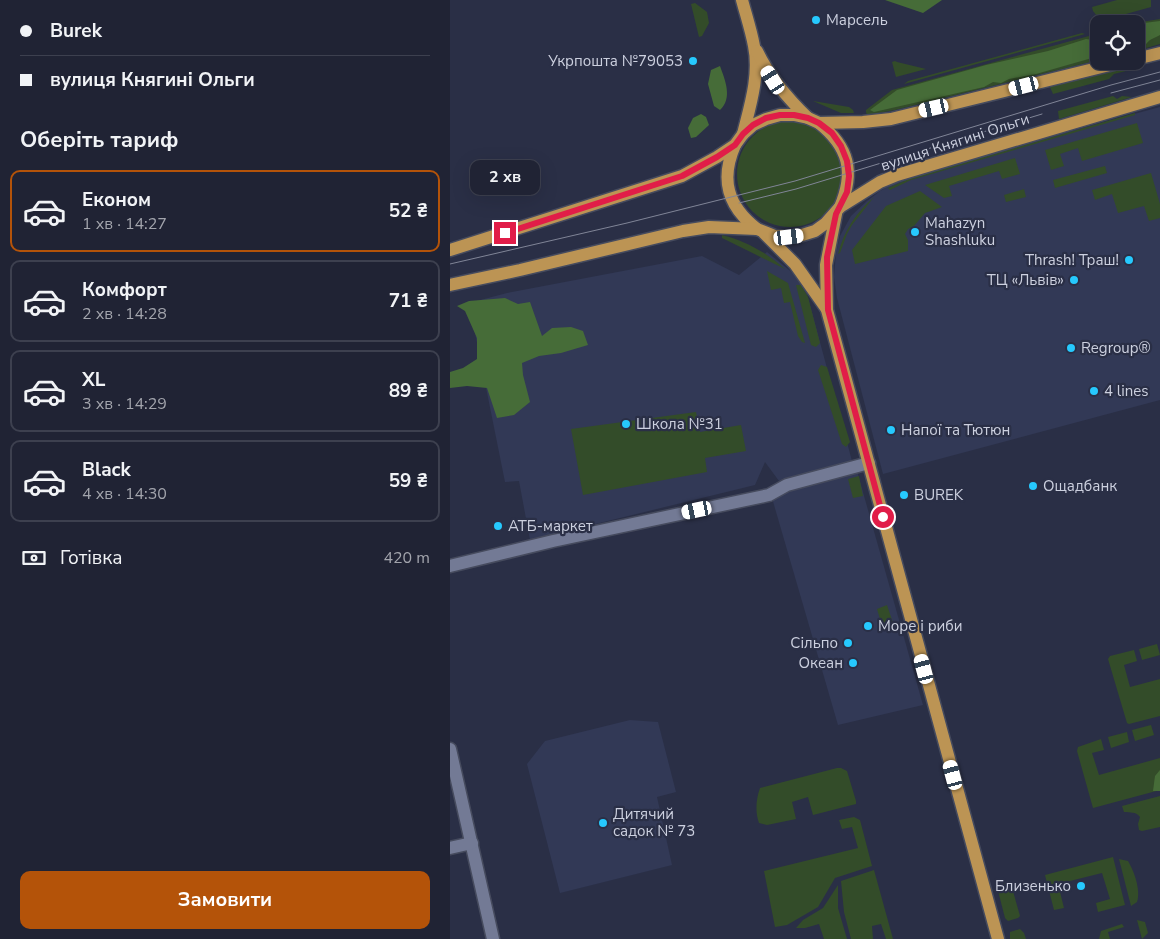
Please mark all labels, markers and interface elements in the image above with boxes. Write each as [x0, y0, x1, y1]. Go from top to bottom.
place label: Марсель [826, 10, 888, 30]
marker: Марсель [810, 14, 822, 26]
map controls [1090, 15, 1145, 70]
button: locate [1090, 15, 1145, 70]
text: Burek [50, 18, 102, 44]
place label: Укрпошта №79053 [547, 51, 683, 71]
marker: Укрпошта №79053 [687, 55, 699, 67]
car [758, 63, 787, 97]
text: вулиця Княгині Ольги [50, 67, 255, 93]
car [1007, 75, 1040, 97]
car [917, 97, 950, 119]
street label: вулиця Княгині Ольги [878, 108, 1032, 176]
text: Оберіть тариф [20, 125, 178, 155]
callout: 2 хв [470, 160, 540, 196]
text: 2 хв [489, 166, 521, 188]
text: Економ [82, 187, 151, 213]
icon: car [22, 189, 67, 234]
text: 52 ₴ [389, 198, 428, 224]
text: 1 хв · 14:27 [82, 213, 167, 235]
place label: Mahazyn Shashluku [925, 213, 995, 250]
route end [494, 222, 516, 244]
marker: Mahazyn Shashluku [909, 226, 921, 238]
car [773, 228, 804, 246]
place label: Thrash! Траш! [1025, 250, 1119, 270]
marker: Thrash! Траш! [1123, 254, 1135, 266]
place label: ТЦ «Львів» [987, 270, 1064, 290]
marker: ТЦ «Львів» [1068, 274, 1080, 286]
text: Комфорт [82, 277, 167, 303]
icon: car [22, 279, 67, 324]
text: 71 ₴ [389, 288, 428, 314]
text: 2 хв · 14:28 [82, 303, 167, 325]
place label: Regroup® [1081, 338, 1151, 358]
marker: Regroup® [1065, 342, 1077, 354]
text: XL [82, 367, 105, 393]
icon: car [22, 369, 67, 414]
text: 89 ₴ [389, 378, 428, 404]
place label: 4 lines [1104, 381, 1149, 401]
marker: 4 lines [1088, 385, 1100, 397]
text: 3 хв · 14:29 [82, 393, 167, 415]
place label: Школа №31 [636, 414, 723, 434]
marker: Школа №31 [620, 418, 632, 430]
place label: Напої та Тютюн [901, 420, 1010, 440]
marker: Напої та Тютюн [885, 424, 897, 436]
text: Black [82, 457, 131, 483]
icon: car [22, 459, 67, 504]
text: 59 ₴ [389, 468, 428, 494]
place label: Ощадбанк [1043, 476, 1117, 496]
marker: Ощадбанк [1027, 480, 1039, 492]
text: 4 хв · 14:30 [82, 483, 167, 505]
place label: BUREK [914, 485, 964, 505]
marker: BUREK [898, 489, 910, 501]
car [680, 500, 713, 520]
route start [872, 506, 894, 528]
place label: АТБ-маркет [508, 516, 593, 536]
marker: АТБ-маркет [492, 520, 504, 532]
icon: cash [20, 544, 48, 572]
text: Готівка [60, 545, 122, 571]
text: 420 m [383, 547, 430, 569]
place label: Море і риби [878, 616, 963, 636]
marker: Море і риби [862, 620, 874, 632]
place label: Сільпо [790, 633, 838, 653]
marker: Сільпо [842, 637, 854, 649]
place label: Океан [799, 653, 843, 673]
car [912, 653, 935, 685]
marker: Океан [847, 657, 859, 669]
car [941, 759, 964, 791]
place label: Дитячий садок № 73 [613, 804, 695, 841]
marker: Дитячий садок № 73 [597, 817, 609, 829]
button: Замовити [20, 871, 430, 929]
place label: Близенько [995, 876, 1071, 896]
marker: Близенько [1075, 880, 1087, 892]

